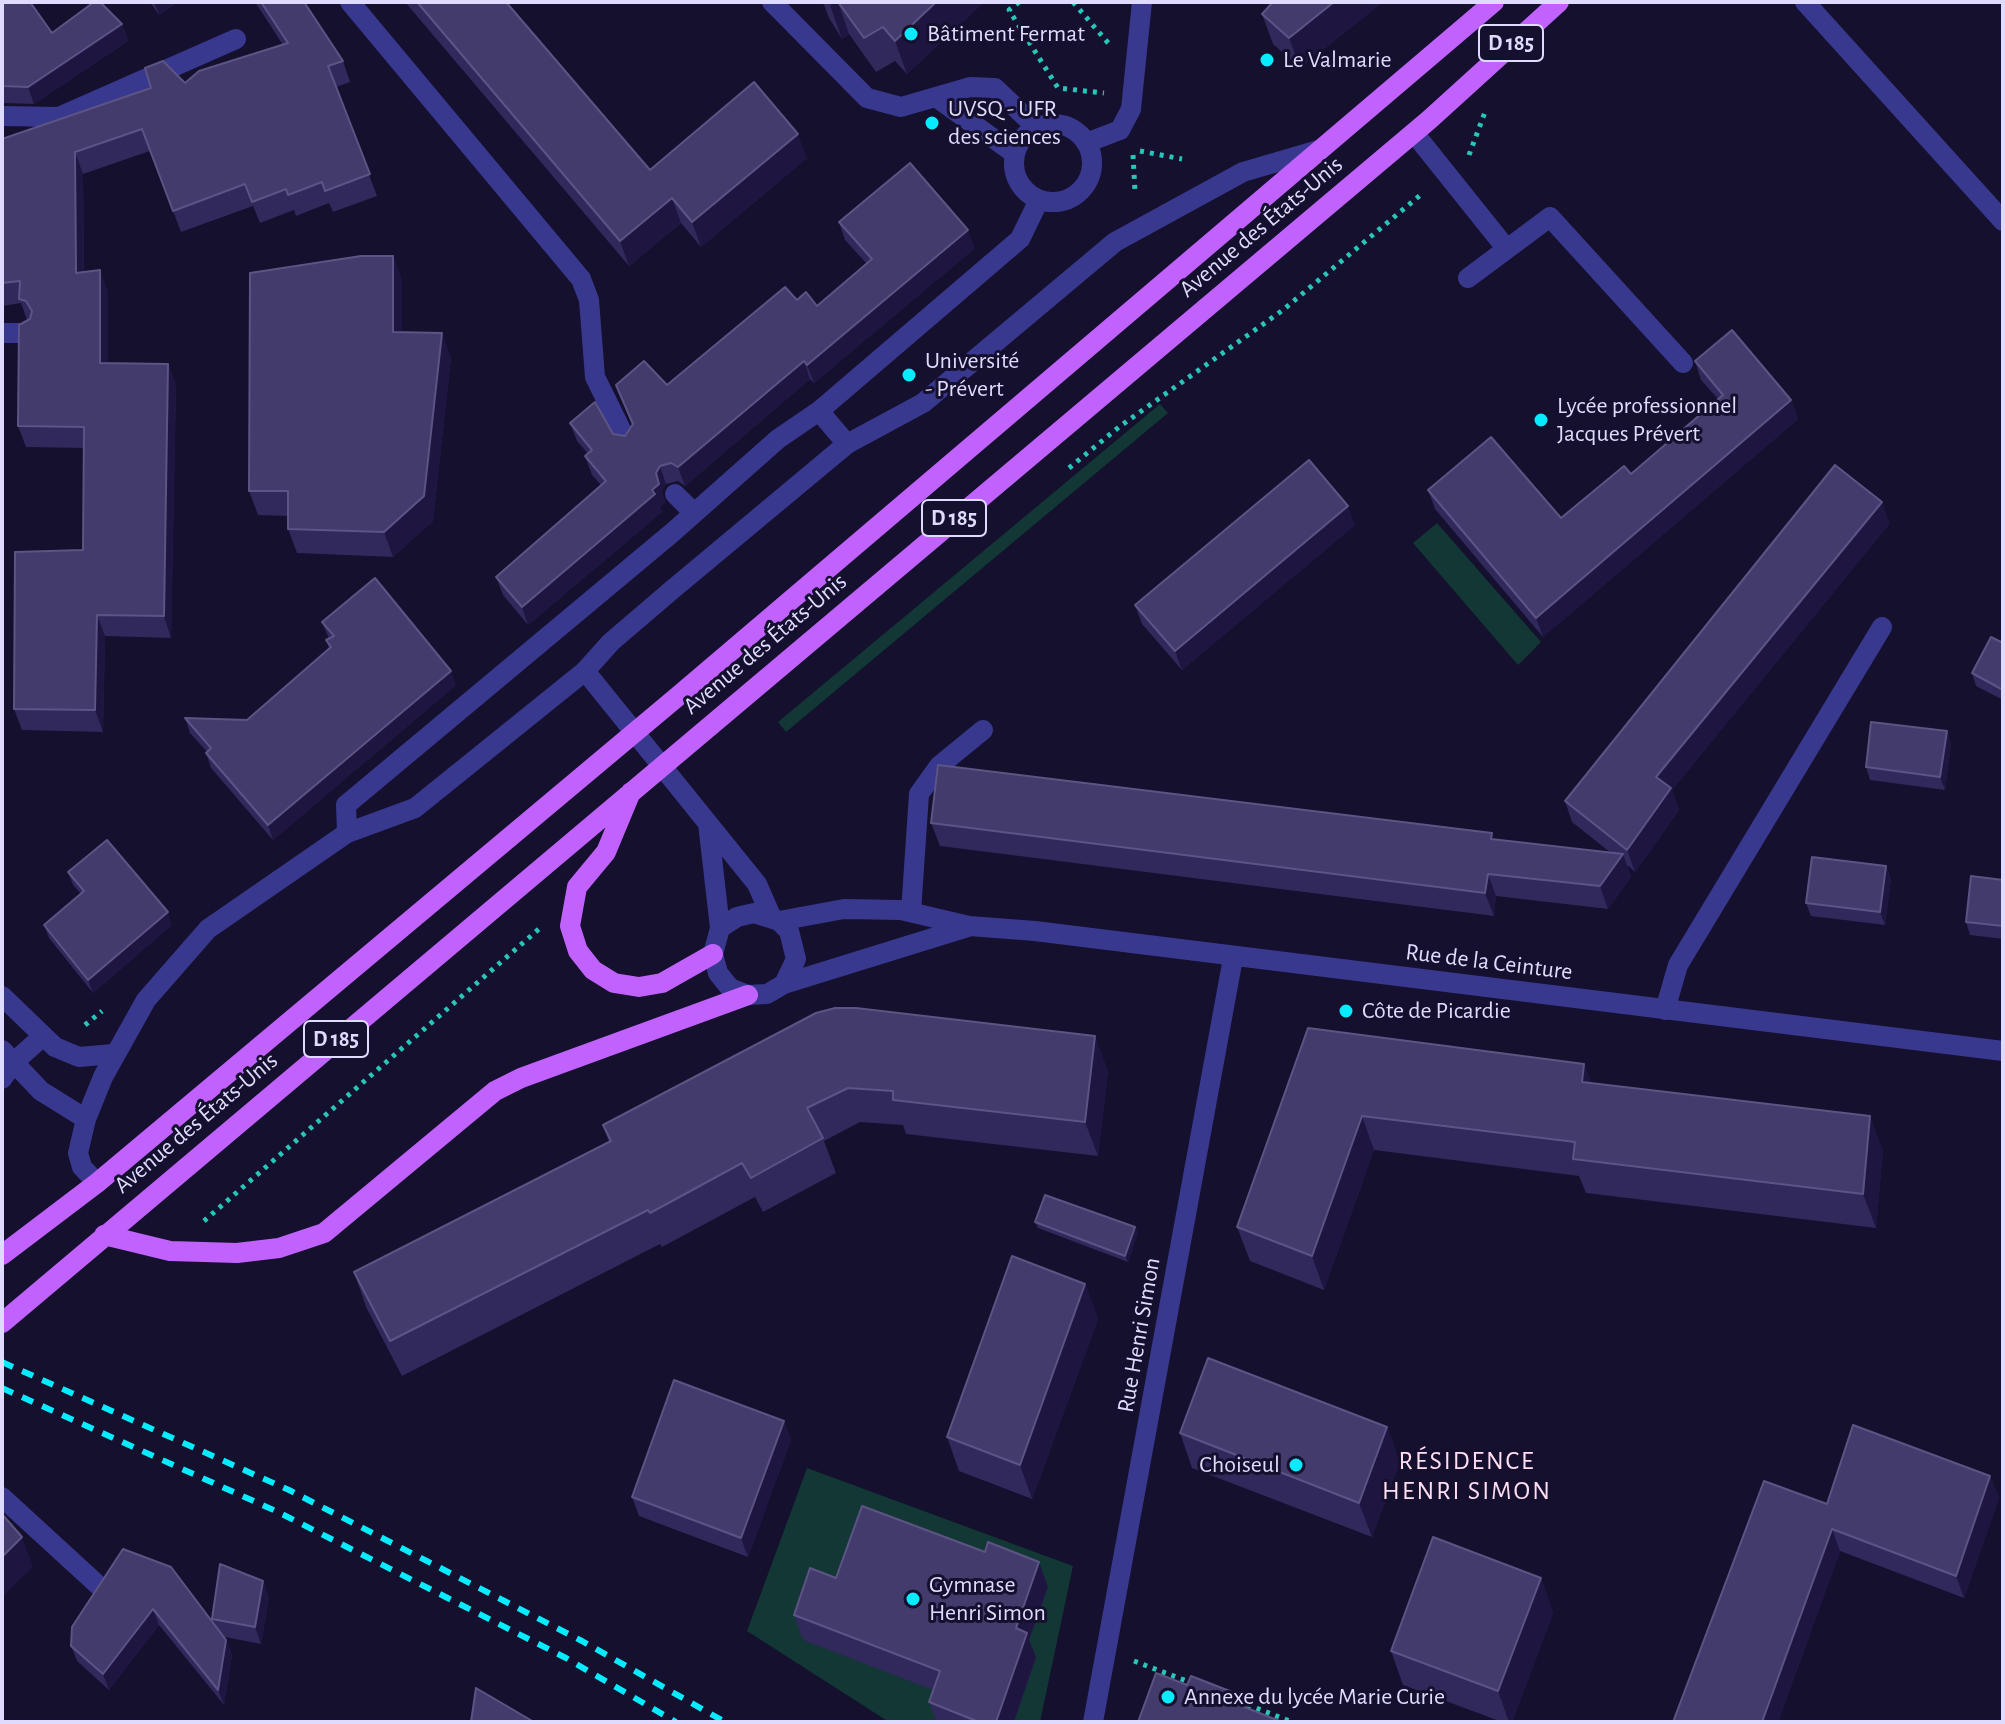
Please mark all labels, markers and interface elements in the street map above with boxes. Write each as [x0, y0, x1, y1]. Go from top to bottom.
place label: Bâtiment Fermat [927, 20, 1085, 48]
marker: Bâtiment Fermat [902, 25, 920, 43]
road number: D 185 [1479, 25, 1543, 61]
place label: Le Valmarie [1283, 46, 1392, 74]
marker: Le Valmarie [1258, 51, 1276, 69]
place label: UVSQ - UFR des sciences [948, 95, 1061, 151]
marker: UVSQ - UFR des sciences [923, 114, 941, 132]
street label: Avenue des États-Unis [1173, 150, 1349, 304]
place label: Université - Prévert [925, 347, 1019, 403]
marker: Université - Prévert [900, 366, 918, 384]
place label: Lycée professionnel Jacques Prévert [1557, 392, 1737, 448]
marker: Lycée professionnel Jacques Prévert [1532, 411, 1550, 429]
road number: D 185 [922, 500, 986, 536]
street label: Avenue des États-Unis [677, 567, 853, 721]
street label: Rue de la Ceinture [1404, 937, 1574, 987]
place label: Côte de Picardie [1362, 997, 1511, 1025]
marker: Côte de Picardie [1337, 1002, 1355, 1020]
road number: D 185 [304, 1021, 368, 1057]
street label: Avenue des États-Unis [108, 1046, 284, 1200]
street label: Rue Henri Simon [1111, 1255, 1167, 1415]
district label: RÉSIDENCE HENRI SIMON [1382, 1445, 1552, 1506]
place label: Choiseul [1199, 1451, 1280, 1479]
marker: Choiseul [1287, 1456, 1305, 1474]
place label: Gymnase Henri Simon [929, 1571, 1046, 1627]
marker: Gymnase Henri Simon [904, 1590, 922, 1608]
place label: Annexe du lycée Marie Curie [1184, 1683, 1445, 1711]
marker: Annexe du lycée Marie Curie [1159, 1688, 1177, 1706]

